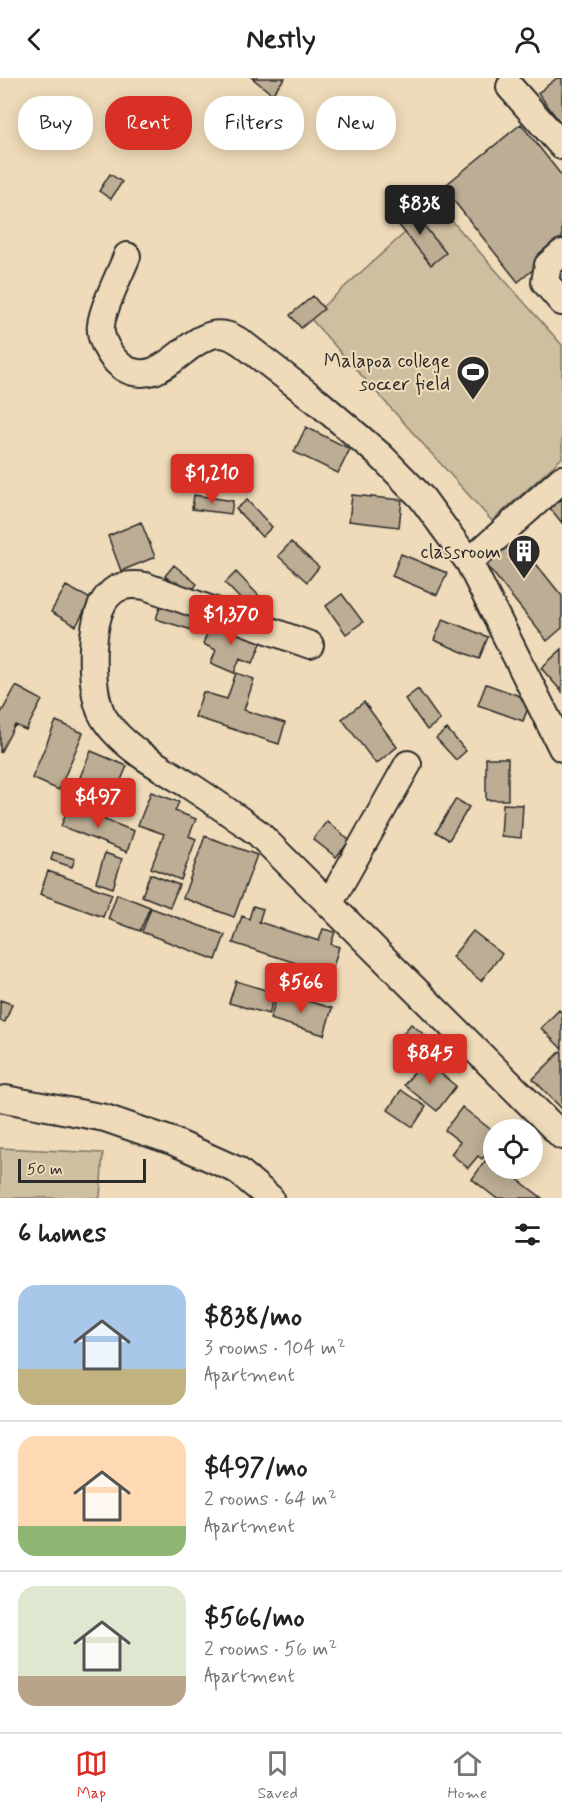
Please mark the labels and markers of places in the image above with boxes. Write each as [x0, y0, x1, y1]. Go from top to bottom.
pin: $838 [384, 185, 456, 236]
place label: Malapoa college soccer field [324, 348, 450, 398]
sports icon: Malapoa college soccer field [455, 354, 491, 401]
pin: $1,210 [163, 454, 261, 505]
building icon: classroom [506, 533, 542, 580]
place label: classroom [421, 539, 501, 566]
pin: $1,370 [182, 595, 280, 646]
pin: $497 [62, 778, 134, 829]
pin: $566 [265, 963, 337, 1014]
pin: $845 [394, 1034, 466, 1085]

